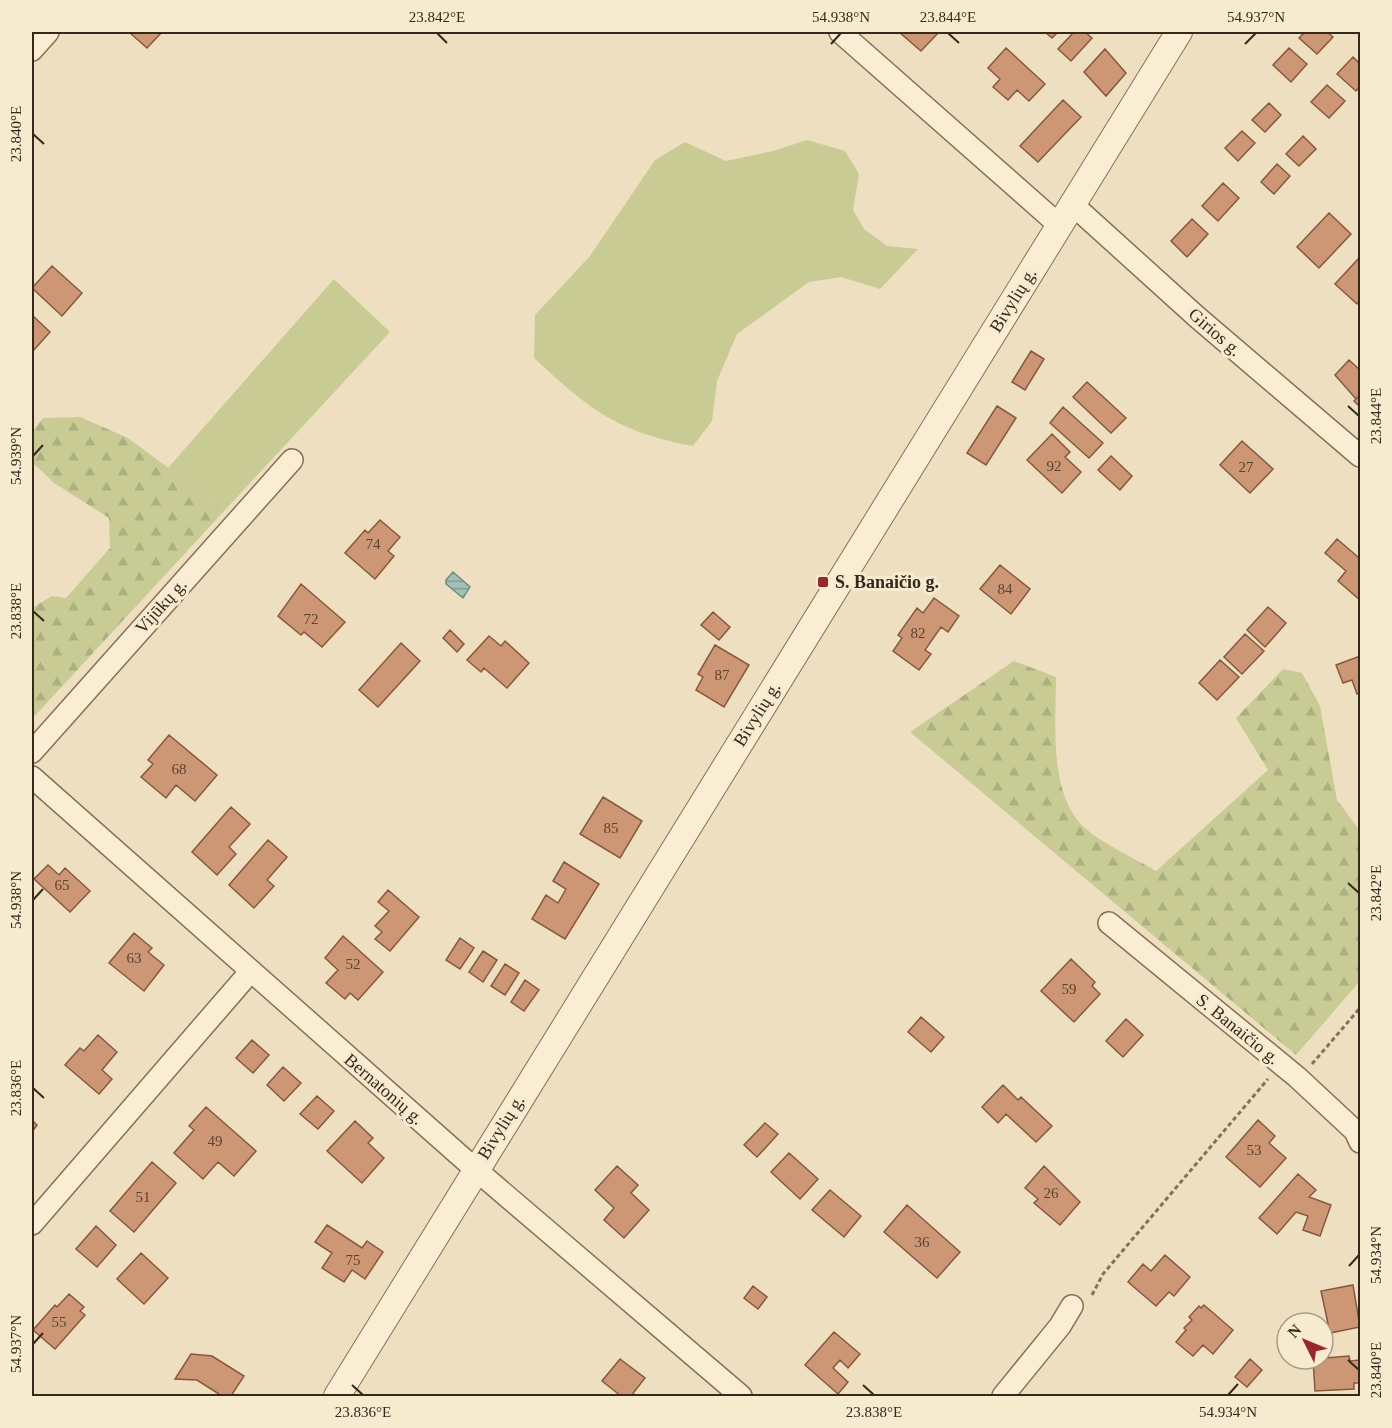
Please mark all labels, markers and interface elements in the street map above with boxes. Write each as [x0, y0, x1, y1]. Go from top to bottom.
text: 23.842°E [409, 9, 465, 25]
text: 54.938°N [812, 9, 870, 25]
text: 23.844°E [920, 9, 976, 25]
text: 54.937°N [1227, 9, 1285, 25]
text: 23.840°E [8, 106, 24, 162]
street label: Bivylių g. [985, 264, 1041, 336]
street label: Girios g. [1185, 304, 1245, 360]
text: 23.844°E [1368, 388, 1384, 444]
text: 54.939°N [8, 427, 24, 485]
house number: 92 [1047, 458, 1062, 474]
house number: 27 [1239, 459, 1254, 475]
house number: 74 [366, 536, 381, 552]
place label: S. Banaičio g. [835, 572, 939, 592]
street label: Vijūkų g. [131, 574, 191, 638]
marker: S. Banaičio g. [816, 575, 830, 589]
house number: 84 [998, 581, 1013, 597]
text: 23.838°E [8, 583, 24, 639]
house number: 72 [304, 611, 319, 627]
house number: 82 [911, 625, 926, 641]
house number: 87 [715, 667, 730, 683]
street label: Bivylių g. [729, 678, 785, 750]
house number: 68 [172, 761, 187, 777]
house number: 85 [604, 820, 619, 836]
text: 23.842°E [1368, 865, 1384, 921]
text: 54.938°N [8, 871, 24, 929]
house number: 65 [55, 877, 70, 893]
house number: 63 [127, 950, 142, 966]
house number: 52 [346, 956, 361, 972]
house number: 59 [1062, 981, 1077, 997]
street label: S. Banaičio g. [1192, 989, 1284, 1069]
street label: Bernatonių g. [340, 1049, 428, 1129]
text: 23.836°E [8, 1060, 24, 1116]
street label: Bivylių g. [473, 1091, 529, 1163]
house number: 49 [208, 1133, 223, 1149]
house number: 53 [1247, 1142, 1262, 1158]
house number: 26 [1044, 1185, 1059, 1201]
house number: 51 [136, 1189, 151, 1205]
text: 54.934°N [1368, 1226, 1384, 1284]
house number: 36 [915, 1234, 930, 1250]
house number: 75 [346, 1252, 361, 1268]
north arrow [1275, 1311, 1335, 1371]
house number: 55 [52, 1314, 67, 1330]
text: 54.937°N [8, 1315, 24, 1373]
text: N [1284, 1321, 1305, 1341]
text: 23.840°E [1368, 1342, 1384, 1398]
text: 23.836°E [335, 1404, 391, 1420]
text: 23.838°E [846, 1404, 902, 1420]
text: 54.934°N [1199, 1404, 1257, 1420]

